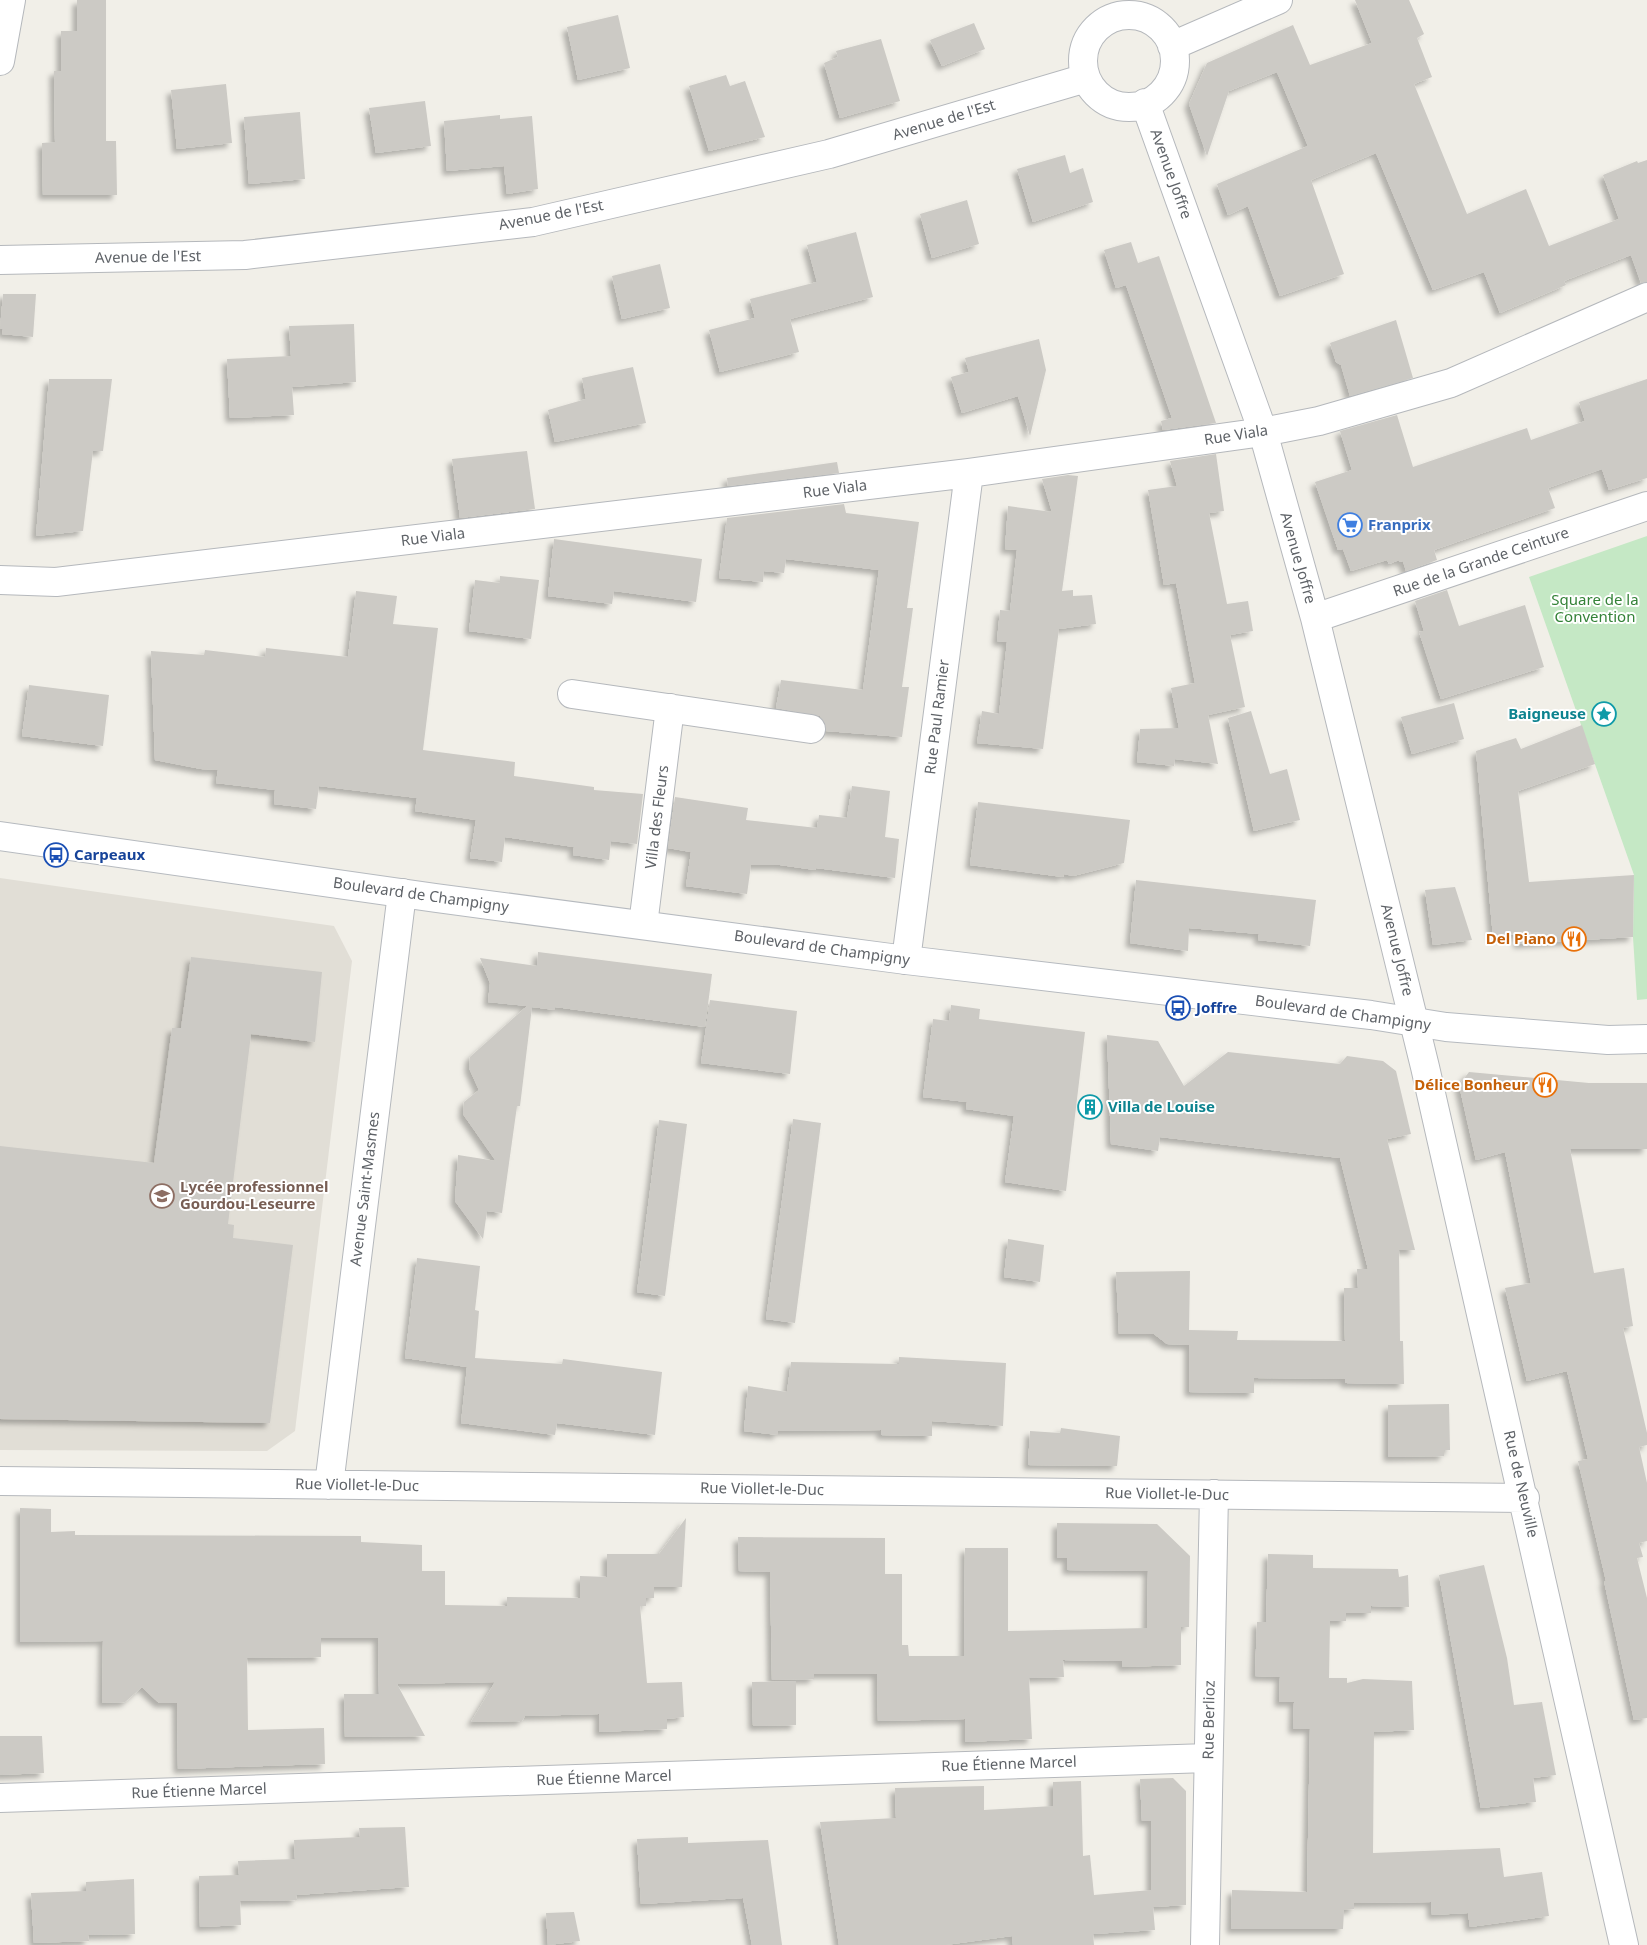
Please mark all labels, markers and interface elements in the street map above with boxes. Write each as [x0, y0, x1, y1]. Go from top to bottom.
street label: Avenue de l'Est [890, 94, 998, 144]
street label: Avenue Joffre [1146, 126, 1197, 221]
street label: Avenue de l'Est [497, 194, 605, 234]
street label: Avenue de l'Est [95, 245, 202, 267]
street label: Rue Viala [1202, 419, 1269, 449]
street label: Rue Viala [802, 474, 868, 502]
street label: Avenue Joffre [1276, 510, 1322, 606]
supermarket icon: Franprix [1337, 512, 1363, 538]
place label: Franprix [1368, 514, 1431, 534]
street label: Rue de la Grande Ceinture [1390, 521, 1571, 601]
street label: Rue Viala [400, 522, 466, 550]
park label: Square de la Convention [1551, 589, 1639, 626]
street label: Rue Paul Ramier [919, 658, 953, 776]
place icon: Baigneuse [1591, 701, 1617, 727]
place label: Baigneuse [1508, 703, 1586, 723]
street label: Villa des Fleurs [640, 764, 672, 870]
bus stop icon: Carpeaux [43, 842, 69, 868]
place label: Carpeaux [74, 844, 145, 864]
street label: Boulevard de Champigny [332, 872, 511, 916]
street label: Avenue Joffre [1377, 902, 1419, 998]
street label: Boulevard de Champigny [733, 925, 912, 969]
restaurant icon: Del Piano [1561, 926, 1587, 952]
place label: Del Piano [1486, 928, 1556, 948]
street label: Boulevard de Champigny [1254, 990, 1433, 1034]
bus stop icon: Joffre [1165, 995, 1191, 1021]
place label: Joffre [1194, 997, 1237, 1017]
restaurant icon: Délice Bonheur [1532, 1072, 1558, 1098]
place label: Délice Bonheur [1414, 1074, 1528, 1094]
building icon: Villa de Louise [1077, 1094, 1103, 1120]
place label: Villa de Louise [1108, 1096, 1215, 1116]
street label: Avenue Saint-Masmes [345, 1110, 383, 1267]
place label: Lycée professionnel Gourdou-Leseurre [180, 1176, 328, 1213]
school or university icon: Lycée professionnel Gourdou-Leseurre [149, 1183, 175, 1209]
street label: Rue de Neuville [1500, 1428, 1544, 1539]
street label: Rue Viollet-le-Duc [295, 1473, 419, 1495]
street label: Rue Viollet-le-Duc [700, 1477, 824, 1499]
street label: Rue Viollet-le-Duc [1105, 1482, 1229, 1504]
street label: Rue Berlioz [1197, 1680, 1219, 1760]
street label: Rue Étienne Marcel [941, 1751, 1077, 1775]
street label: Rue Étienne Marcel [536, 1765, 672, 1789]
street label: Rue Étienne Marcel [131, 1778, 267, 1802]

